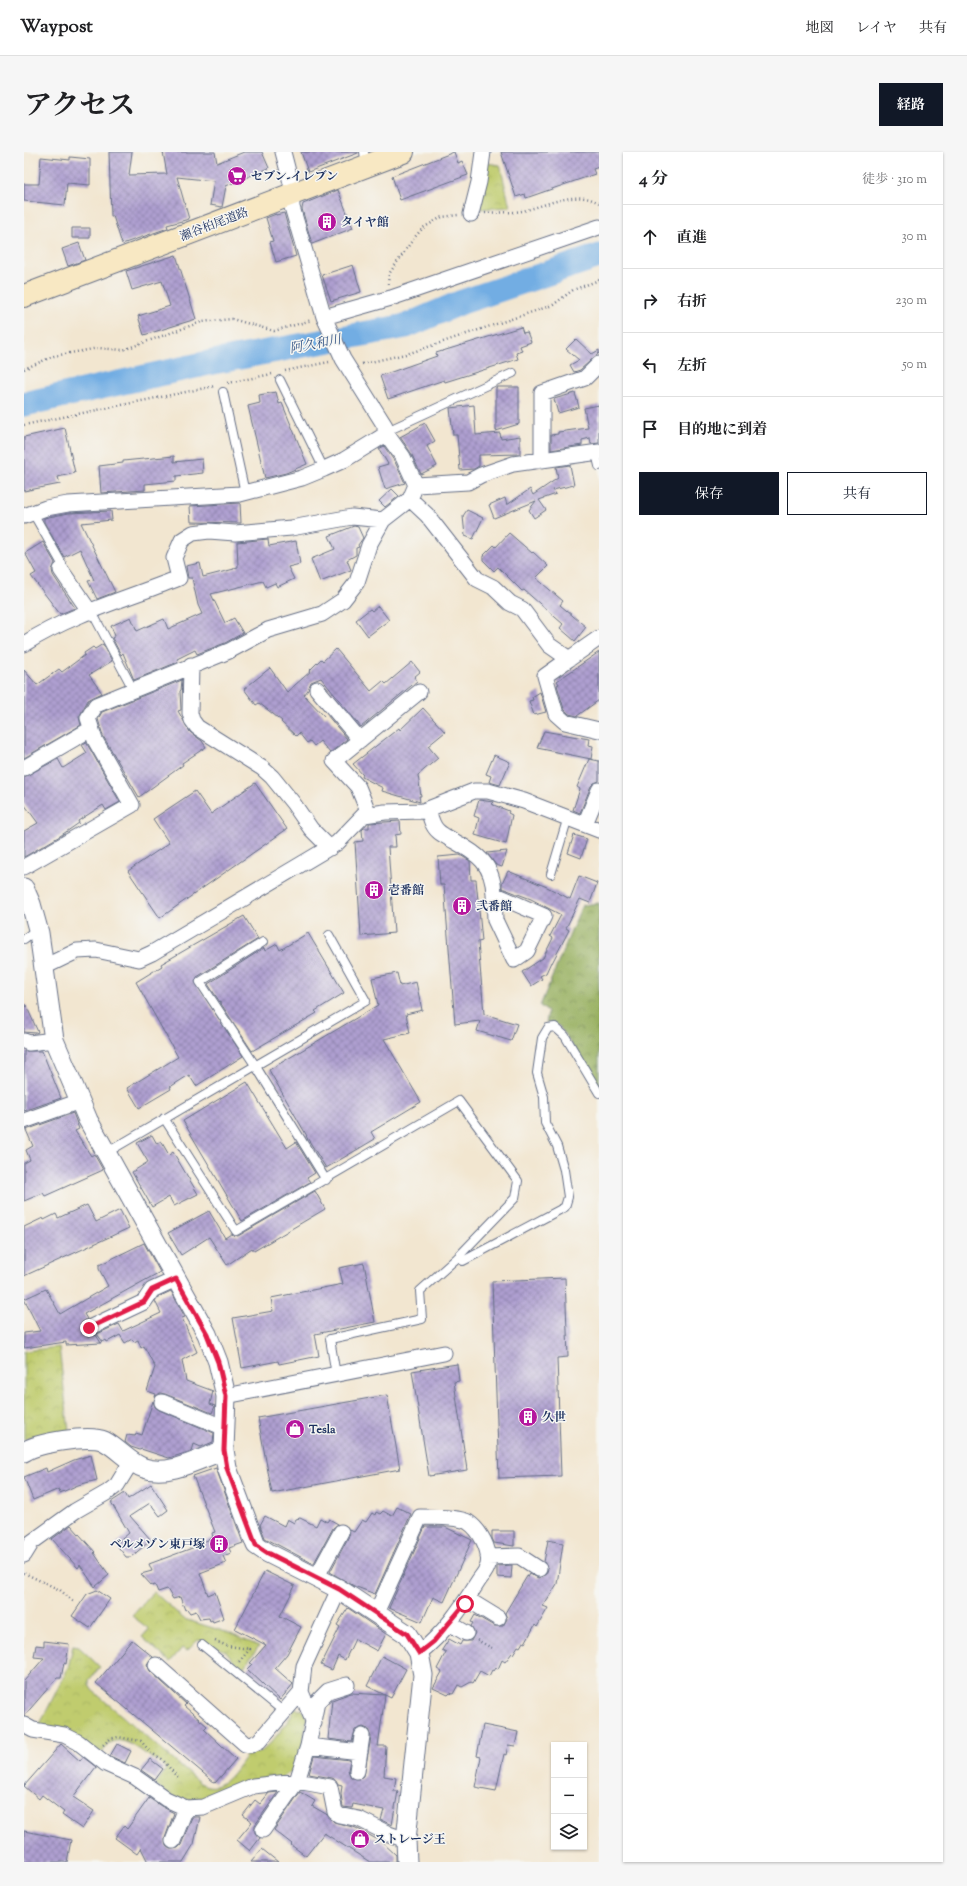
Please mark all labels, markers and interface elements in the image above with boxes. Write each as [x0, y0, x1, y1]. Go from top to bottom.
text: Waypost [20, 14, 93, 41]
text: 地図 [806, 19, 834, 39]
text: レイヤ [856, 19, 897, 39]
text: 共有 [919, 19, 947, 39]
button: 経路 [879, 83, 943, 126]
text: アクセス [24, 87, 135, 127]
supermarket icon: セブン-イレブン [226, 165, 248, 187]
place label: セブン-イレブン [251, 168, 338, 186]
text: 4 分 [639, 168, 668, 192]
text: 徒歩 · 310 m [862, 171, 927, 189]
street label: 瀬谷柏尾道路 [178, 204, 251, 246]
building icon: タイヤ館 [316, 211, 338, 233]
place label: タイヤ館 [341, 214, 389, 232]
icon: ahead [639, 226, 661, 248]
text: 直進 [677, 228, 707, 249]
text: 30 m [901, 228, 927, 246]
icon: right [639, 290, 661, 312]
text: 右折 [677, 292, 707, 313]
text: 230 m [895, 292, 927, 310]
water label: 阿久和川 [288, 331, 345, 359]
icon: left [639, 354, 661, 376]
text: 左折 [677, 356, 707, 377]
text: 50 m [902, 356, 927, 374]
icon: arrive [639, 418, 661, 440]
text: 目的地に到着 [677, 420, 767, 441]
button: 保存 [639, 472, 779, 515]
button: 共有 [787, 472, 927, 515]
building icon: 壱番館 [363, 879, 385, 901]
place label: 壱番館 [388, 882, 424, 900]
building icon: 弐番館 [451, 895, 473, 917]
place label: 弐番館 [476, 898, 512, 916]
route end [80, 1319, 98, 1337]
building icon: 久世 [517, 1406, 539, 1428]
place label: 久世 [542, 1409, 566, 1427]
shop icon: Tesla [284, 1418, 306, 1440]
place label: Tesla [308, 1421, 336, 1439]
building icon: ベルメゾン東戸塚 [208, 1533, 230, 1555]
place label: ベルメゾン東戸塚 [110, 1536, 205, 1554]
route start [456, 1595, 474, 1613]
map controls [551, 1742, 587, 1850]
button: + [551, 1742, 587, 1778]
button: − [551, 1778, 587, 1814]
button: layers [551, 1814, 587, 1850]
shop icon: ストレージ王 [349, 1828, 371, 1850]
place label: ストレージ王 [374, 1831, 446, 1849]

